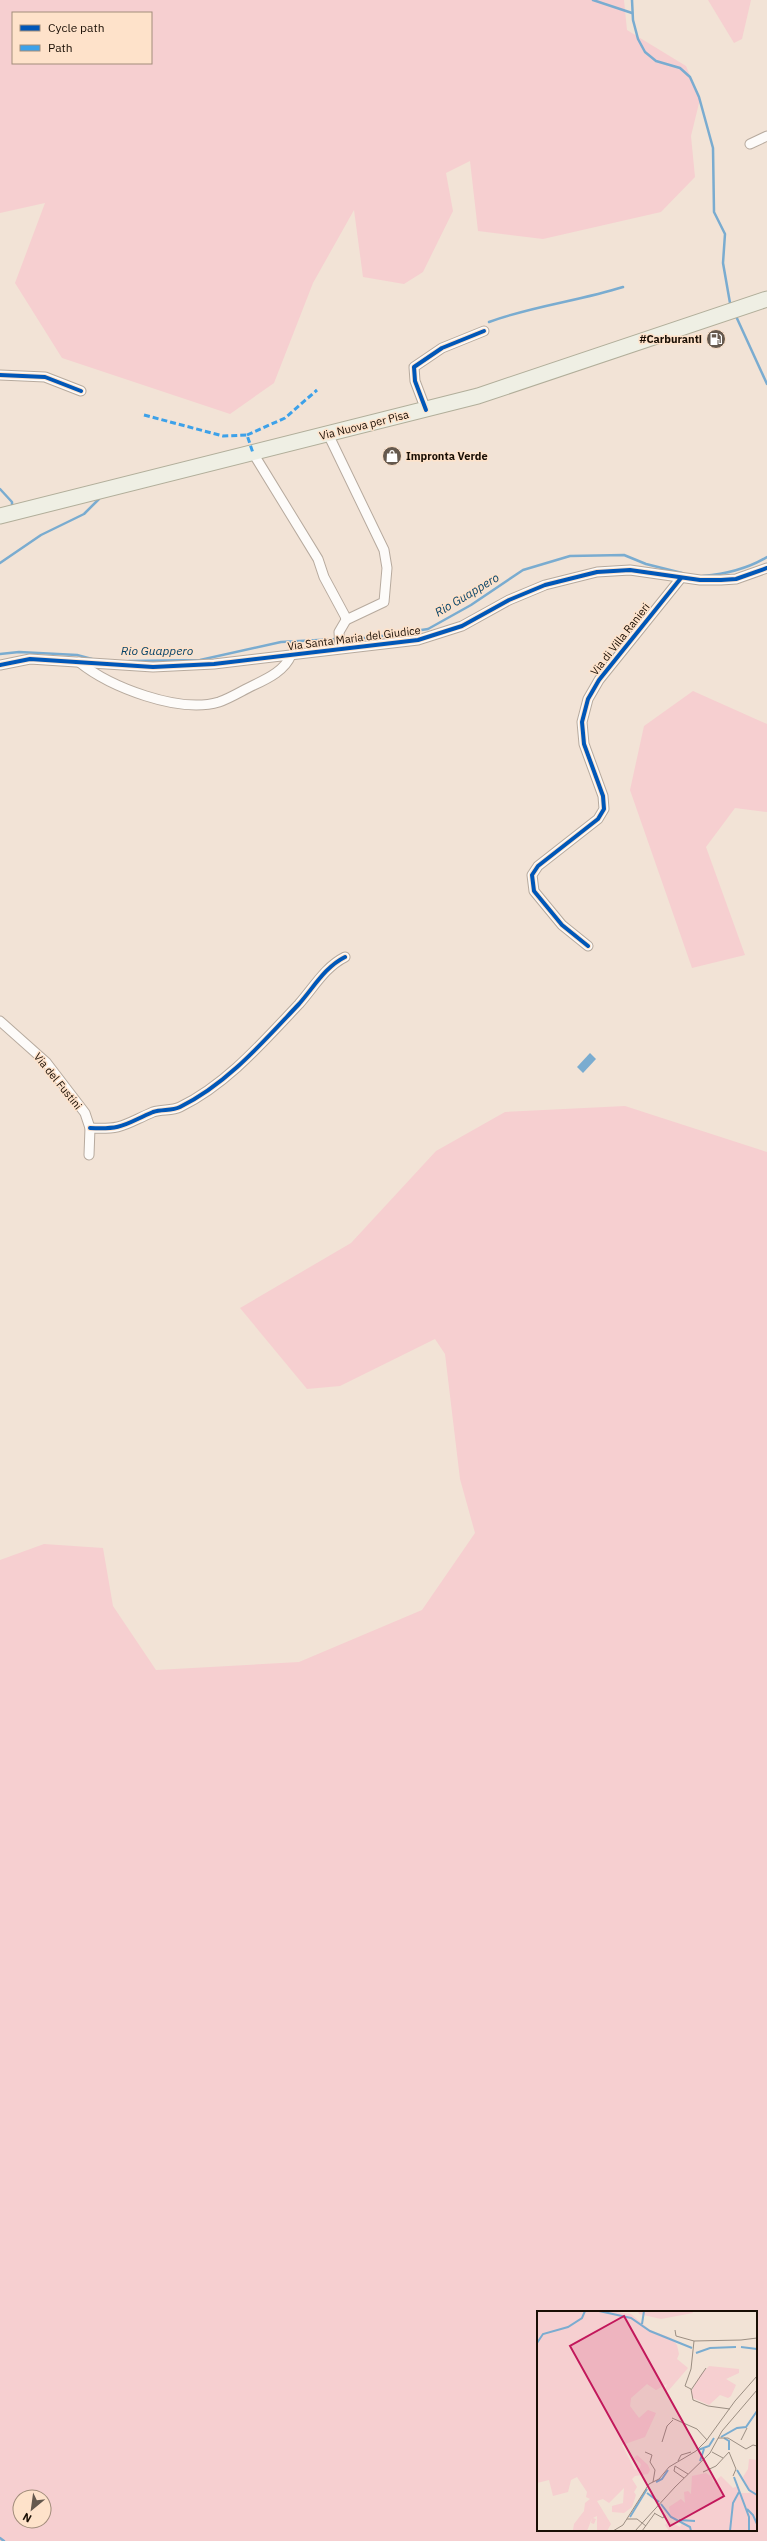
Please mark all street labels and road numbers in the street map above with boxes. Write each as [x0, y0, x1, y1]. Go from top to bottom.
street label: Via Nuova per Pisa [318, 407, 410, 443]
street label: Via di Villa Ranieri [587, 600, 653, 678]
street label: Via Santa Maria del Giudice [287, 623, 421, 653]
street label: Via del Fustini [31, 1050, 85, 1112]

